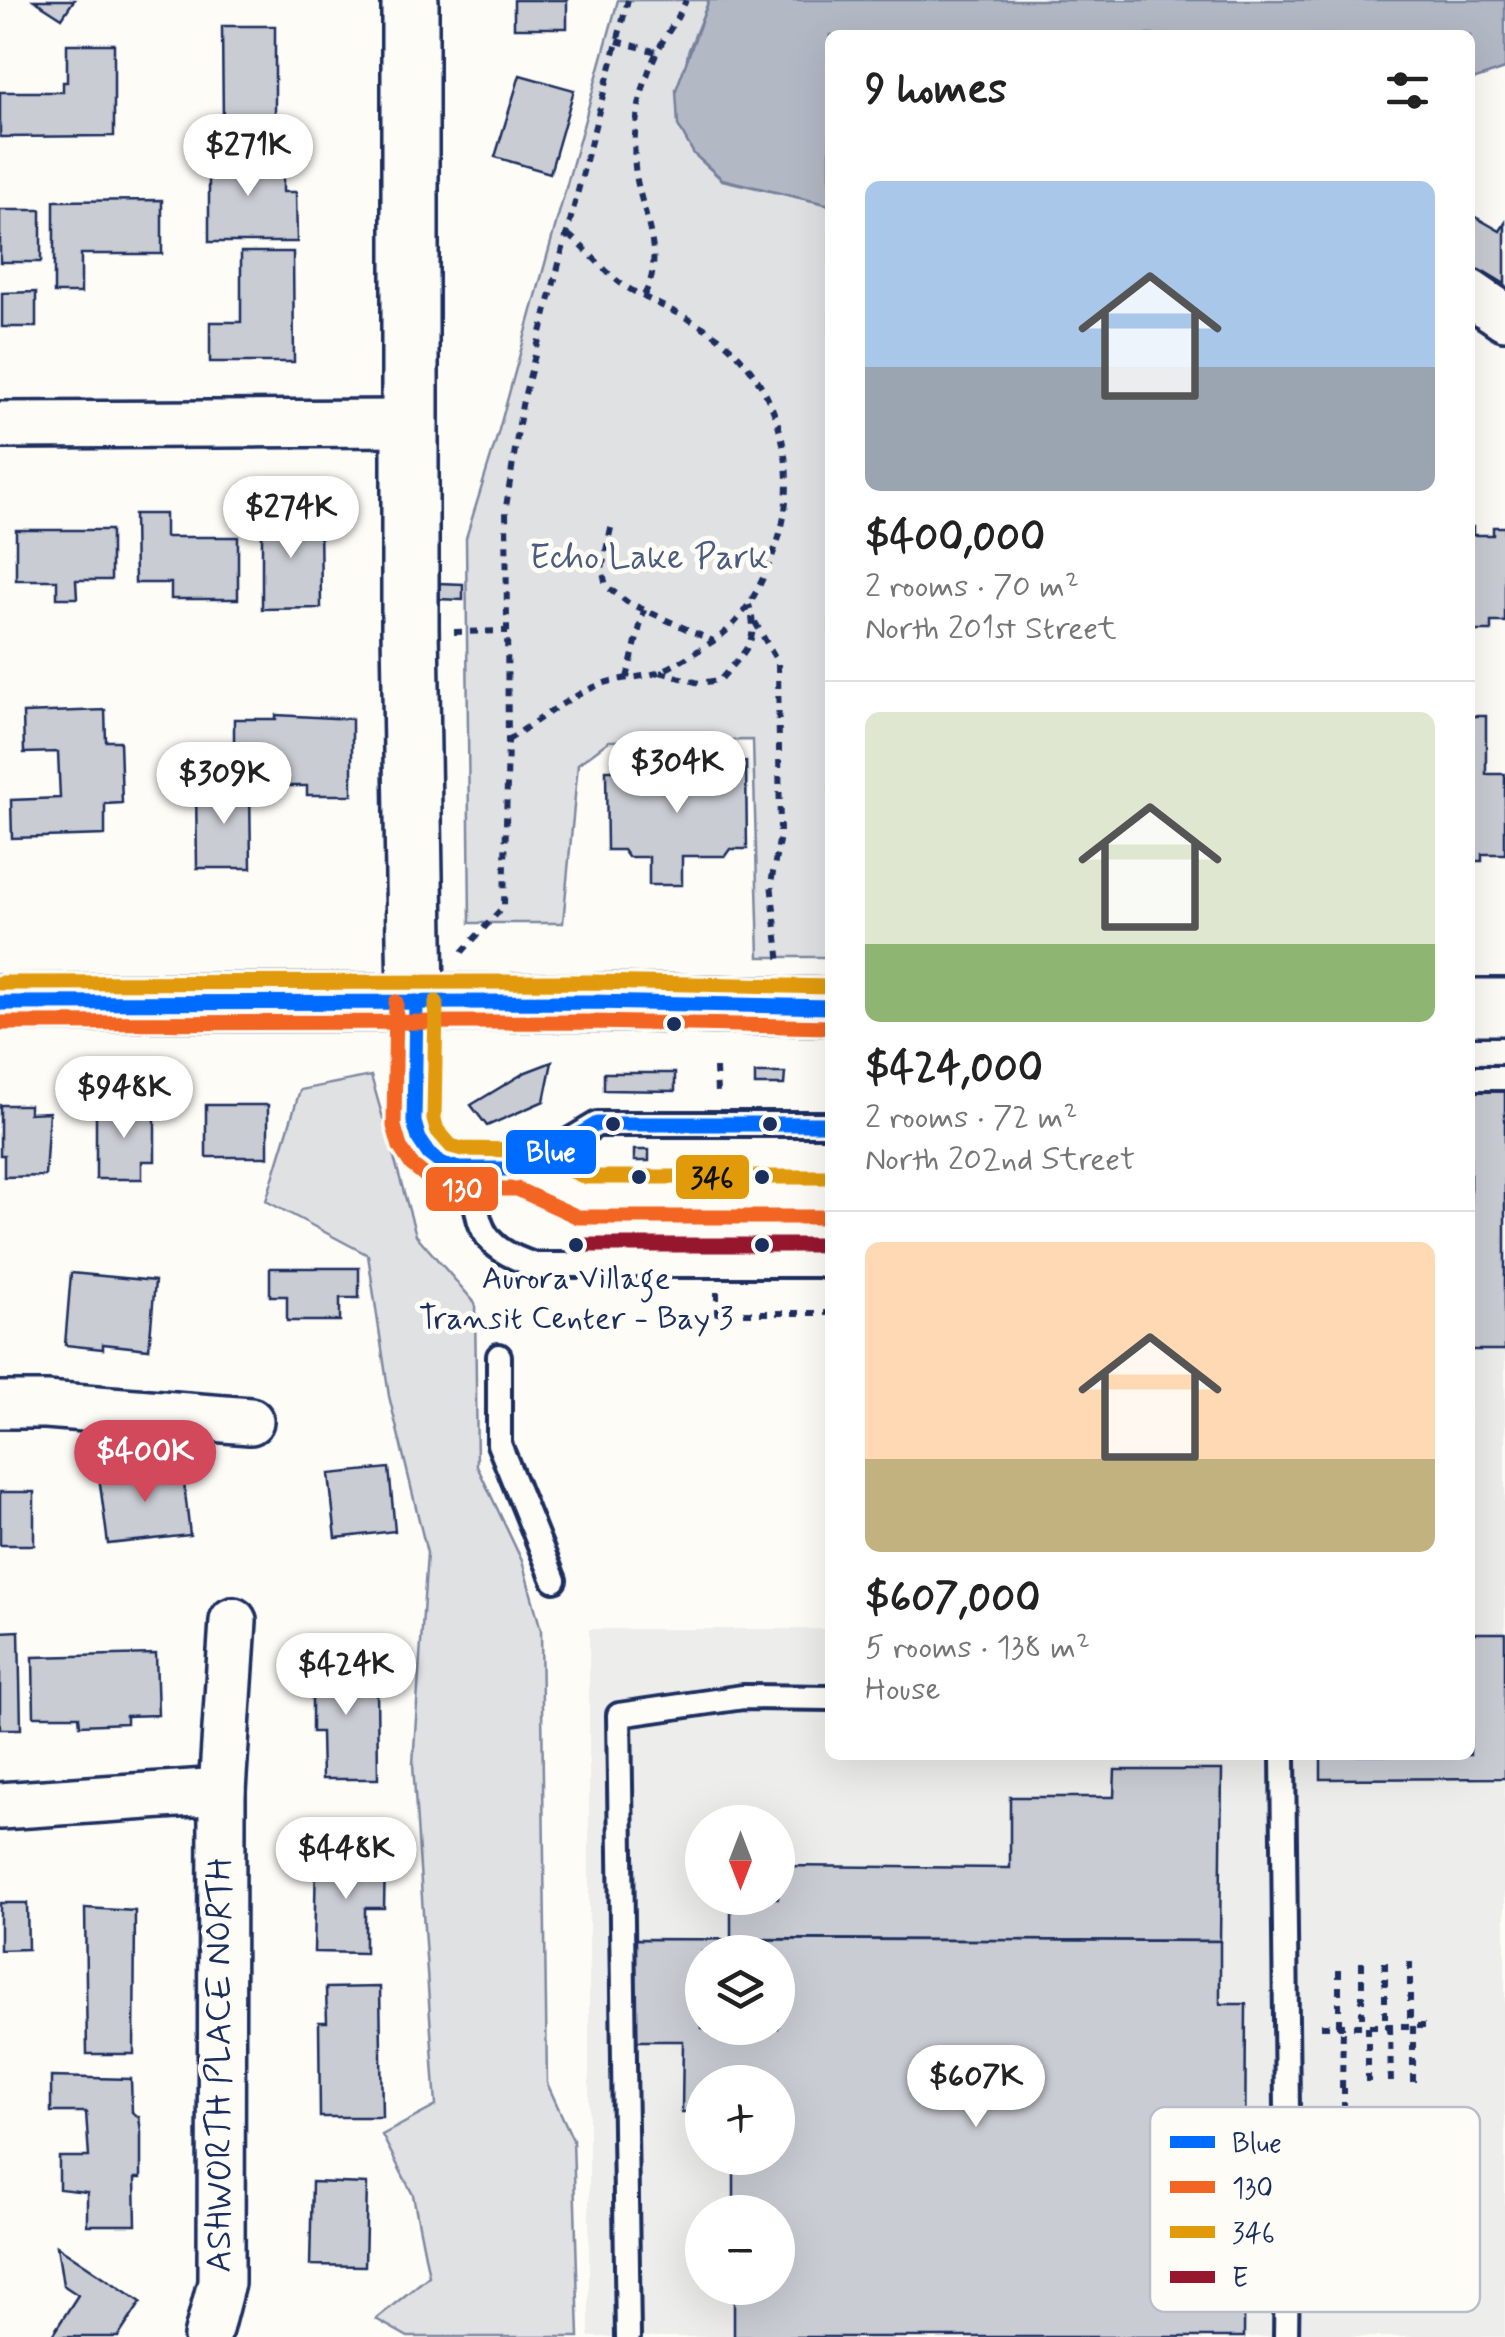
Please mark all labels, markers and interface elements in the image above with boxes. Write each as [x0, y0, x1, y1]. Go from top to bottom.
text: 9 homes [865, 63, 1007, 118]
icon: filters [1380, 63, 1435, 118]
pin: $271K [178, 114, 318, 199]
text: $271K [205, 125, 291, 167]
icon: home [1060, 246, 1240, 426]
pin: $274K [221, 476, 361, 561]
text: $274K [245, 487, 337, 529]
text: $400,000 [865, 511, 1045, 566]
park label: Echo Lake Park [529, 535, 769, 581]
text: 2 rooms · 70 m² [865, 566, 1079, 608]
text: North 201st Street [865, 608, 1117, 650]
pin: $304K [607, 731, 747, 816]
pin: $309K [154, 742, 294, 827]
text: $304K [630, 742, 724, 784]
text: $309K [178, 753, 270, 795]
icon: home [1060, 777, 1240, 957]
unlabelled marker [664, 1014, 684, 1034]
text: $424,000 [865, 1042, 1043, 1097]
pin: $948K [54, 1056, 194, 1141]
text: $948K [77, 1067, 171, 1109]
text: 2 rooms · 72 m² [865, 1097, 1078, 1139]
unlabelled marker [603, 1114, 623, 1134]
unlabelled marker [760, 1114, 780, 1134]
line badge: Blue [504, 1128, 598, 1176]
text: Blue [526, 1135, 576, 1172]
text: North 202nd Street [865, 1139, 1135, 1181]
line badge: 346 [674, 1153, 751, 1201]
text: 346 [691, 1161, 733, 1198]
line badge: 130 [424, 1165, 500, 1213]
unlabelled marker [629, 1167, 649, 1187]
unlabelled marker [752, 1167, 772, 1187]
text: 130 [441, 1173, 483, 1210]
marker: Aurora Village Transit Center - Bay 3 [566, 1235, 586, 1255]
unlabelled marker [752, 1235, 772, 1255]
place label: Aurora Village Transit Center - Bay 3 [419, 1258, 733, 1340]
icon: home [1060, 1307, 1240, 1487]
pin: $400K [75, 1420, 215, 1505]
text: $400K [96, 1431, 194, 1473]
text: $607,000 [865, 1572, 1041, 1627]
text: 5 rooms · 138 m² [865, 1627, 1090, 1669]
pin: $424K [276, 1633, 416, 1718]
text: $424K [298, 1644, 394, 1686]
text: House [865, 1669, 941, 1711]
north arrow [685, 1805, 795, 1915]
map controls [685, 1805, 795, 2305]
pin: $448K [276, 1817, 416, 1902]
text: $448K [298, 1828, 394, 1870]
street label: ASHWORTH PLACE NORTH [197, 1857, 243, 2273]
button: layers [685, 1935, 795, 2045]
pin: $607K [906, 2045, 1046, 2130]
text: $607K [929, 2056, 1023, 2098]
button: + [685, 2065, 795, 2175]
legend [1150, 2107, 1480, 2312]
text: Blue [1232, 2126, 1282, 2163]
text: 130 [1232, 2171, 1273, 2208]
button: − [685, 2195, 795, 2305]
text: 346 [1232, 2216, 1275, 2253]
text: E [1232, 2261, 1248, 2298]

